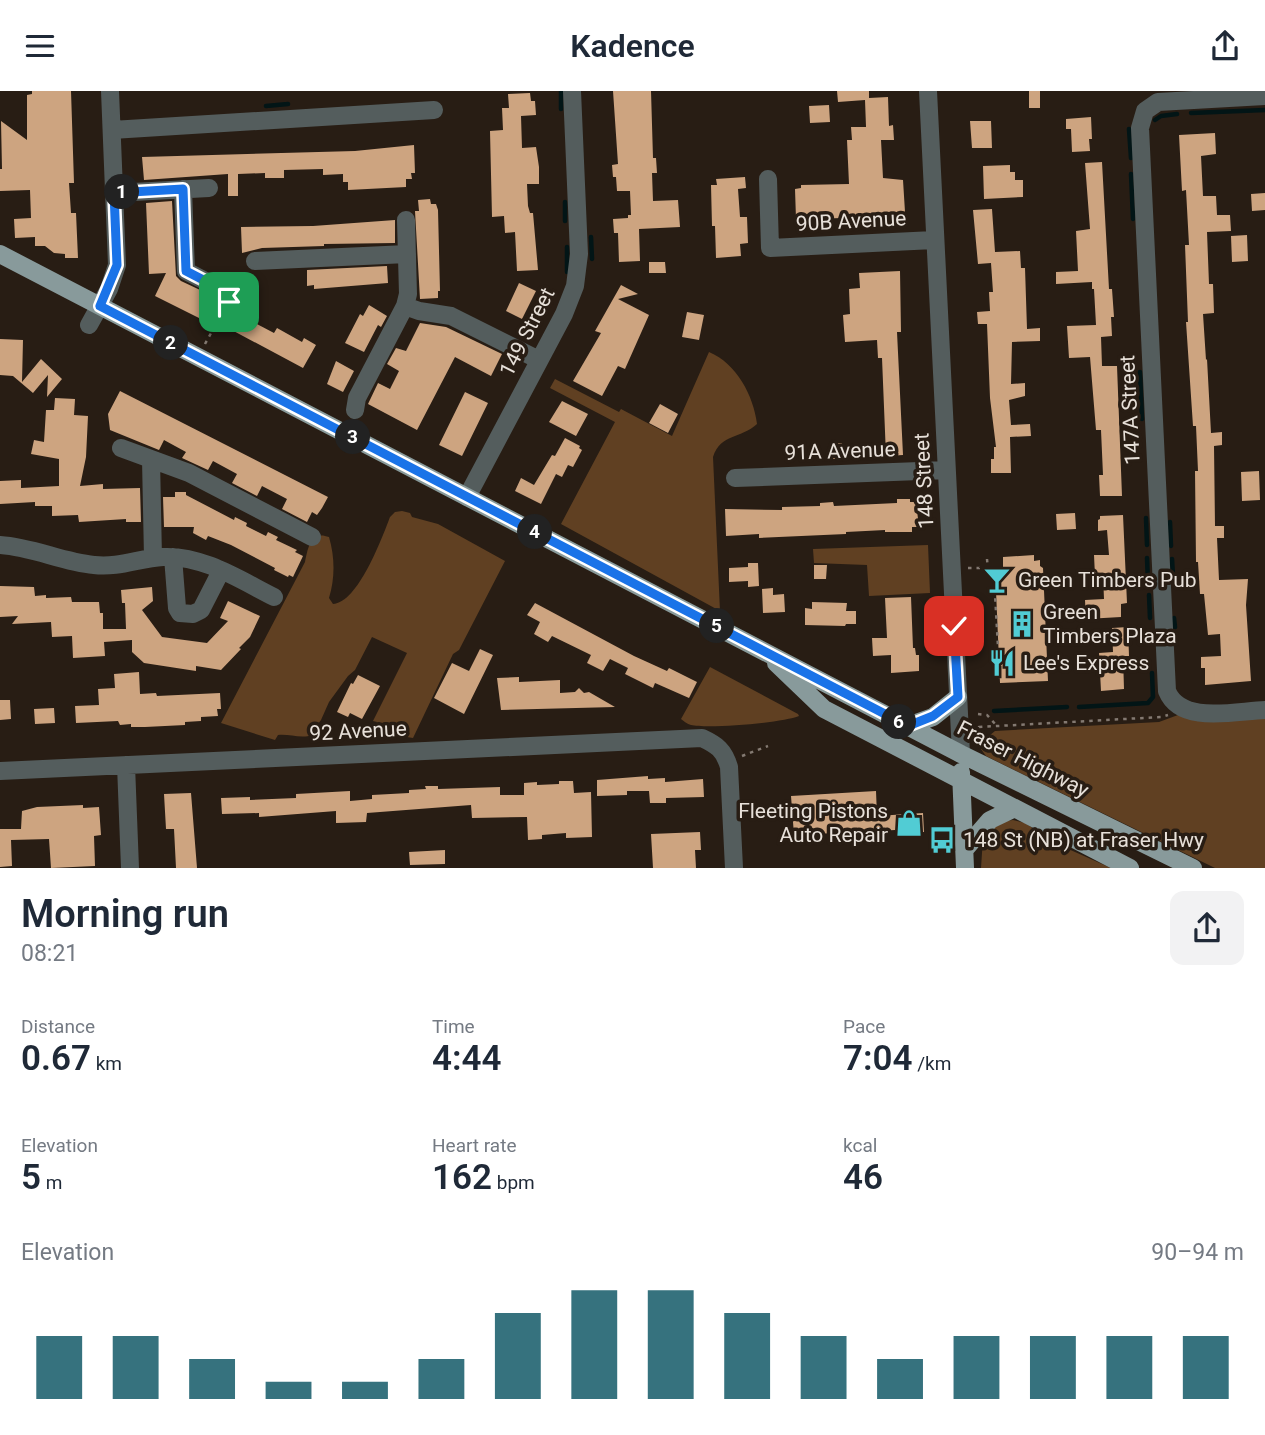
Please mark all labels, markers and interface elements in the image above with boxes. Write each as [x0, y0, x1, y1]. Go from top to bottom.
icon: menu [21, 27, 59, 65]
text: Kadence [570, 27, 695, 65]
icon: share [1206, 27, 1244, 65]
pin: 1 [104, 175, 140, 210]
text: 1 [116, 180, 127, 203]
street label: 90B Avenue [795, 206, 907, 236]
pin [199, 272, 259, 332]
icon: arrive [210, 283, 248, 321]
street label: 149 Street [495, 284, 560, 380]
pin: 2 [154, 325, 188, 361]
text: 2 [165, 331, 176, 354]
street label: 147A Street [1115, 354, 1145, 465]
pin: 3 [336, 419, 370, 455]
text: 3 [347, 425, 358, 448]
street label: 148 Street [909, 432, 938, 530]
street label: 91A Avenue [784, 437, 896, 465]
pin: 4 [518, 515, 552, 549]
text: 4 [529, 520, 540, 543]
bar icon: Green Timbers Pub [982, 565, 1012, 595]
place label: Green Timbers Pub [1018, 568, 1197, 592]
pin [924, 596, 984, 656]
place label: Green Timbers Plaza [1043, 600, 1177, 648]
icon: check [935, 607, 973, 645]
pin: 5 [700, 609, 734, 643]
building icon: Green Timbers Plaza [1007, 609, 1037, 639]
text: 5 [711, 614, 722, 637]
restaurant icon: Lee's Express [987, 648, 1017, 678]
place label: Lee's Express [1023, 651, 1149, 675]
pin: 6 [881, 705, 916, 739]
text: 6 [893, 710, 904, 733]
street label: 92 Avenue [309, 716, 407, 746]
street label: Fraser Highway [953, 716, 1093, 802]
place label: Fleeting Pistons Auto Repair [738, 799, 888, 847]
shop icon: Fleeting Pistons Auto Repair [894, 808, 924, 838]
bus stop icon: 148 St (NB) at Fraser Hwy [927, 825, 957, 855]
place label: 148 St (NB) at Fraser Hwy [963, 828, 1204, 852]
button: share [1170, 891, 1244, 965]
text: Morning run [21, 892, 229, 936]
text: 08:21 [21, 940, 78, 967]
text: Distance [21, 1015, 95, 1038]
text: Time [432, 1015, 475, 1038]
text: Pace [843, 1015, 885, 1038]
text: 0.67 [21, 1038, 91, 1079]
text: 4:44 [432, 1038, 502, 1079]
text: 7:04 [843, 1038, 913, 1079]
text: km [91, 1052, 122, 1075]
text: /km [913, 1052, 951, 1075]
text: Elevation [21, 1134, 98, 1157]
text: Heart rate [432, 1134, 517, 1157]
text: kcal [843, 1134, 877, 1157]
text: 5 [21, 1157, 41, 1198]
text: 162 [432, 1157, 492, 1198]
text: 46 [843, 1157, 883, 1198]
text: m [41, 1171, 62, 1194]
text: bpm [492, 1171, 535, 1194]
text: Elevation [21, 1239, 114, 1266]
text: 90–94 m [1151, 1239, 1244, 1266]

